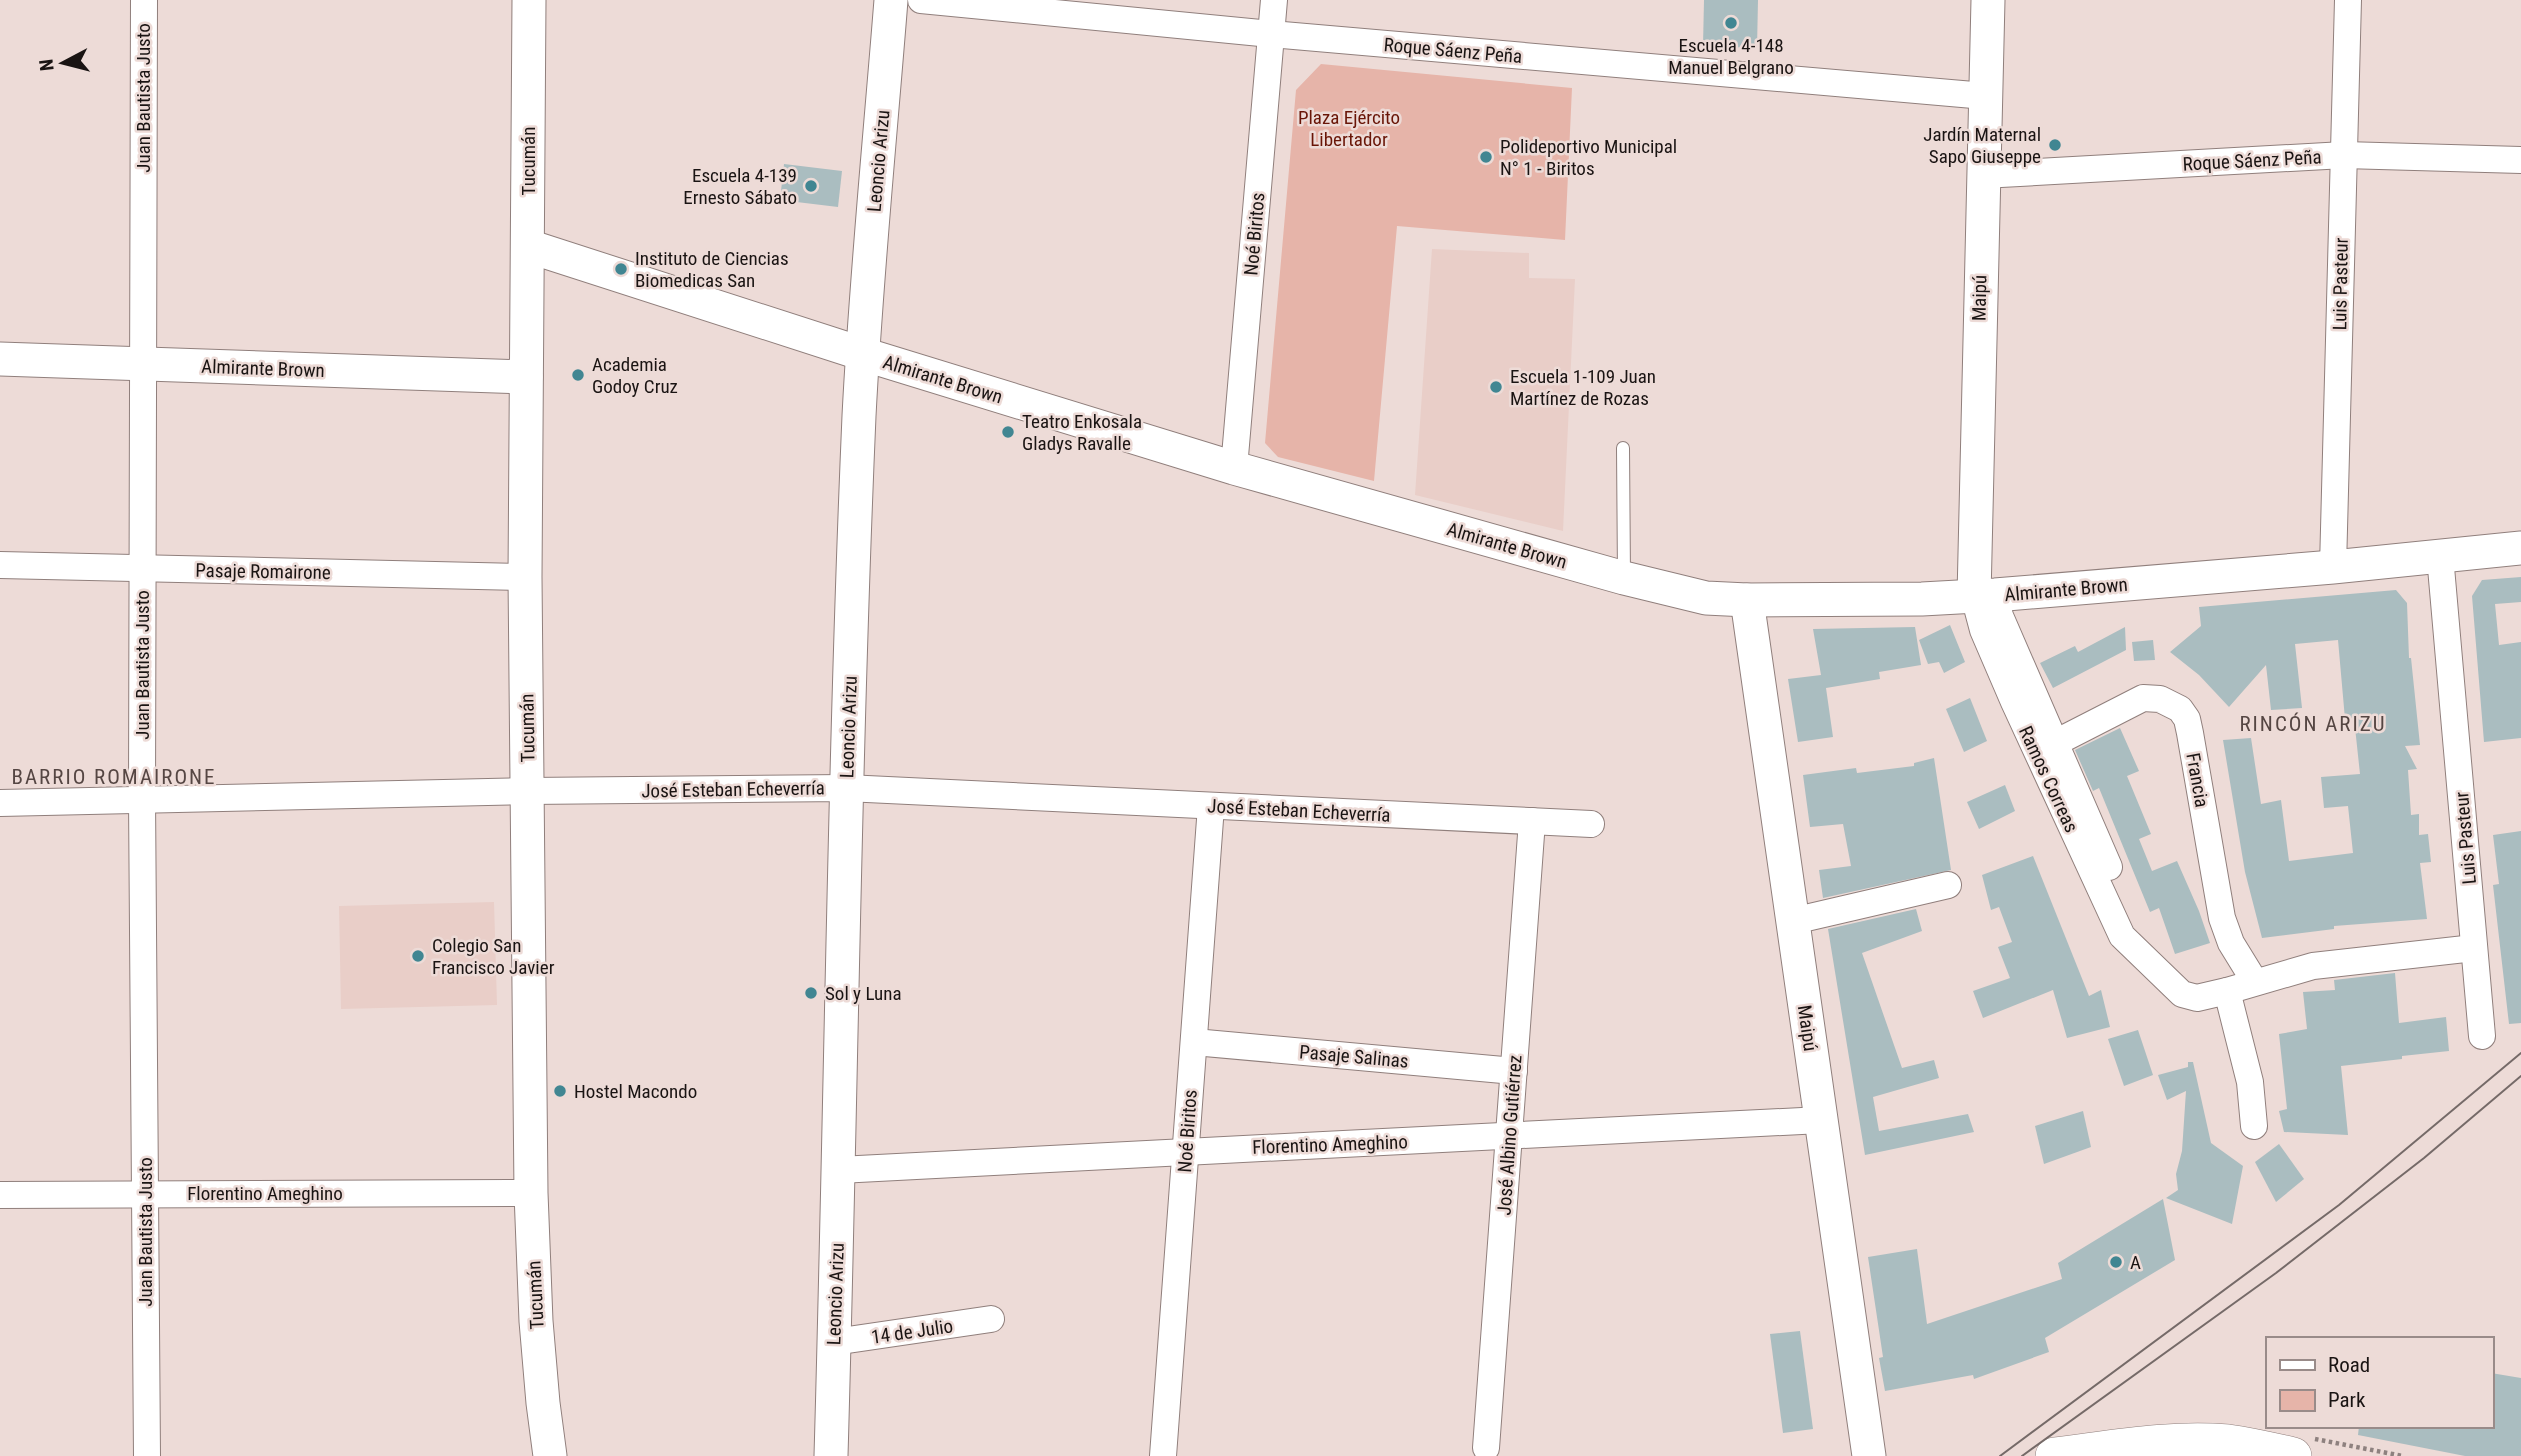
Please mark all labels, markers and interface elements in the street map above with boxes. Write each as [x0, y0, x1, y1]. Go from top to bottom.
marker: Escuela 4-148 Manuel Belgrano [1723, 15, 1739, 31]
street label: Juan Bautista Justo [132, 23, 155, 173]
north arrow [28, 28, 98, 98]
street label: Roque Sáenz Peña [1383, 33, 1523, 68]
place label: Escuela 4-148 Manuel Belgrano [1668, 34, 1794, 79]
text: N [34, 58, 59, 72]
park label: Plaza Ejército Libertador [1298, 106, 1400, 151]
street label: Leoncio Arizu [863, 109, 894, 213]
place label: Jardín Maternal Sapo Giuseppe [1923, 123, 2041, 168]
street label: Tucumán [517, 127, 540, 195]
place label: Polideportivo Municipal N° 1 - Biritos [1500, 135, 1677, 180]
marker: Jardín Maternal Sapo Giuseppe [2047, 137, 2063, 153]
street label: Roque Sáenz Peña [2182, 145, 2322, 176]
marker: Polideportivo Municipal N° 1 - Biritos [1478, 149, 1494, 165]
place label: Escuela 4-139 Ernesto Sábato [683, 164, 797, 209]
marker: Escuela 4-139 Ernesto Sábato [803, 178, 819, 194]
street label: Noé Biritos [1239, 192, 1270, 276]
street label: Luis Pasteur [2328, 237, 2353, 331]
place label: Instituto de Ciencias Biomedicas San [635, 247, 789, 292]
marker: Instituto de Ciencias Biomedicas San [613, 261, 629, 277]
street label: Maipú [1968, 275, 1991, 321]
street label: Almirante Brown [880, 350, 1005, 409]
place label: Academia Godoy Cruz [592, 353, 678, 398]
street label: Almirante Brown [201, 355, 325, 382]
place label: Escuela 1-109 Juan Martínez de Rozas [1510, 365, 1656, 410]
marker: Academia Godoy Cruz [570, 367, 586, 383]
marker: Escuela 1-109 Juan Martínez de Rozas [1488, 379, 1504, 395]
place label: Teatro Enkosala Gladys Ravalle [1022, 410, 1142, 455]
marker: Teatro Enkosala Gladys Ravalle [1000, 424, 1016, 440]
street label: Almirante Brown [1444, 517, 1569, 574]
street label: Pasaje Romairone [195, 559, 331, 584]
street label: Almirante Brown [2003, 573, 2129, 606]
street label: Juan Bautista Justo [131, 590, 154, 740]
street label: Leoncio Arizu [835, 675, 862, 779]
street label: Tucumán [515, 693, 540, 763]
district label: RINCÓN ARIZU [2239, 712, 2387, 736]
street label: Ramos Correas [2014, 722, 2083, 836]
street label: Francia [2181, 751, 2214, 809]
district label: BARRIO ROMAIRONE [12, 765, 216, 789]
street label: José Esteban Echeverría [641, 776, 825, 803]
street label: Luis Pasteur [2450, 790, 2481, 885]
street label: José Esteban Echeverría [1207, 794, 1391, 827]
place label: Colegio San Francisco Javier [432, 934, 555, 979]
marker: Colegio San Francisco Javier [410, 948, 426, 964]
place label: Sol y Luna [825, 982, 902, 1005]
marker: Sol y Luna [803, 985, 819, 1001]
street label: Maipú [1793, 1004, 1822, 1053]
street label: Pasaje Salinas [1298, 1040, 1409, 1073]
street label: José Albino Gutiérrez [1492, 1054, 1527, 1216]
place label: Hostel Macondo [574, 1080, 697, 1103]
marker: Hostel Macondo [552, 1083, 568, 1099]
street label: Noé Biritos [1173, 1089, 1202, 1173]
street label: Florentino Ameghino [1252, 1130, 1408, 1159]
street label: Juan Bautista Justo [134, 1157, 157, 1307]
street label: Florentino Ameghino [187, 1182, 343, 1205]
street label: Leoncio Arizu [822, 1242, 849, 1346]
place label: A [2130, 1251, 2141, 1274]
marker: A [2108, 1254, 2124, 1270]
street label: Tucumán [522, 1260, 549, 1330]
street label: 14 de Julio [870, 1314, 954, 1349]
legend [2266, 1337, 2493, 1428]
text: Road [2328, 1353, 2370, 1377]
text: Park [2328, 1388, 2366, 1412]

